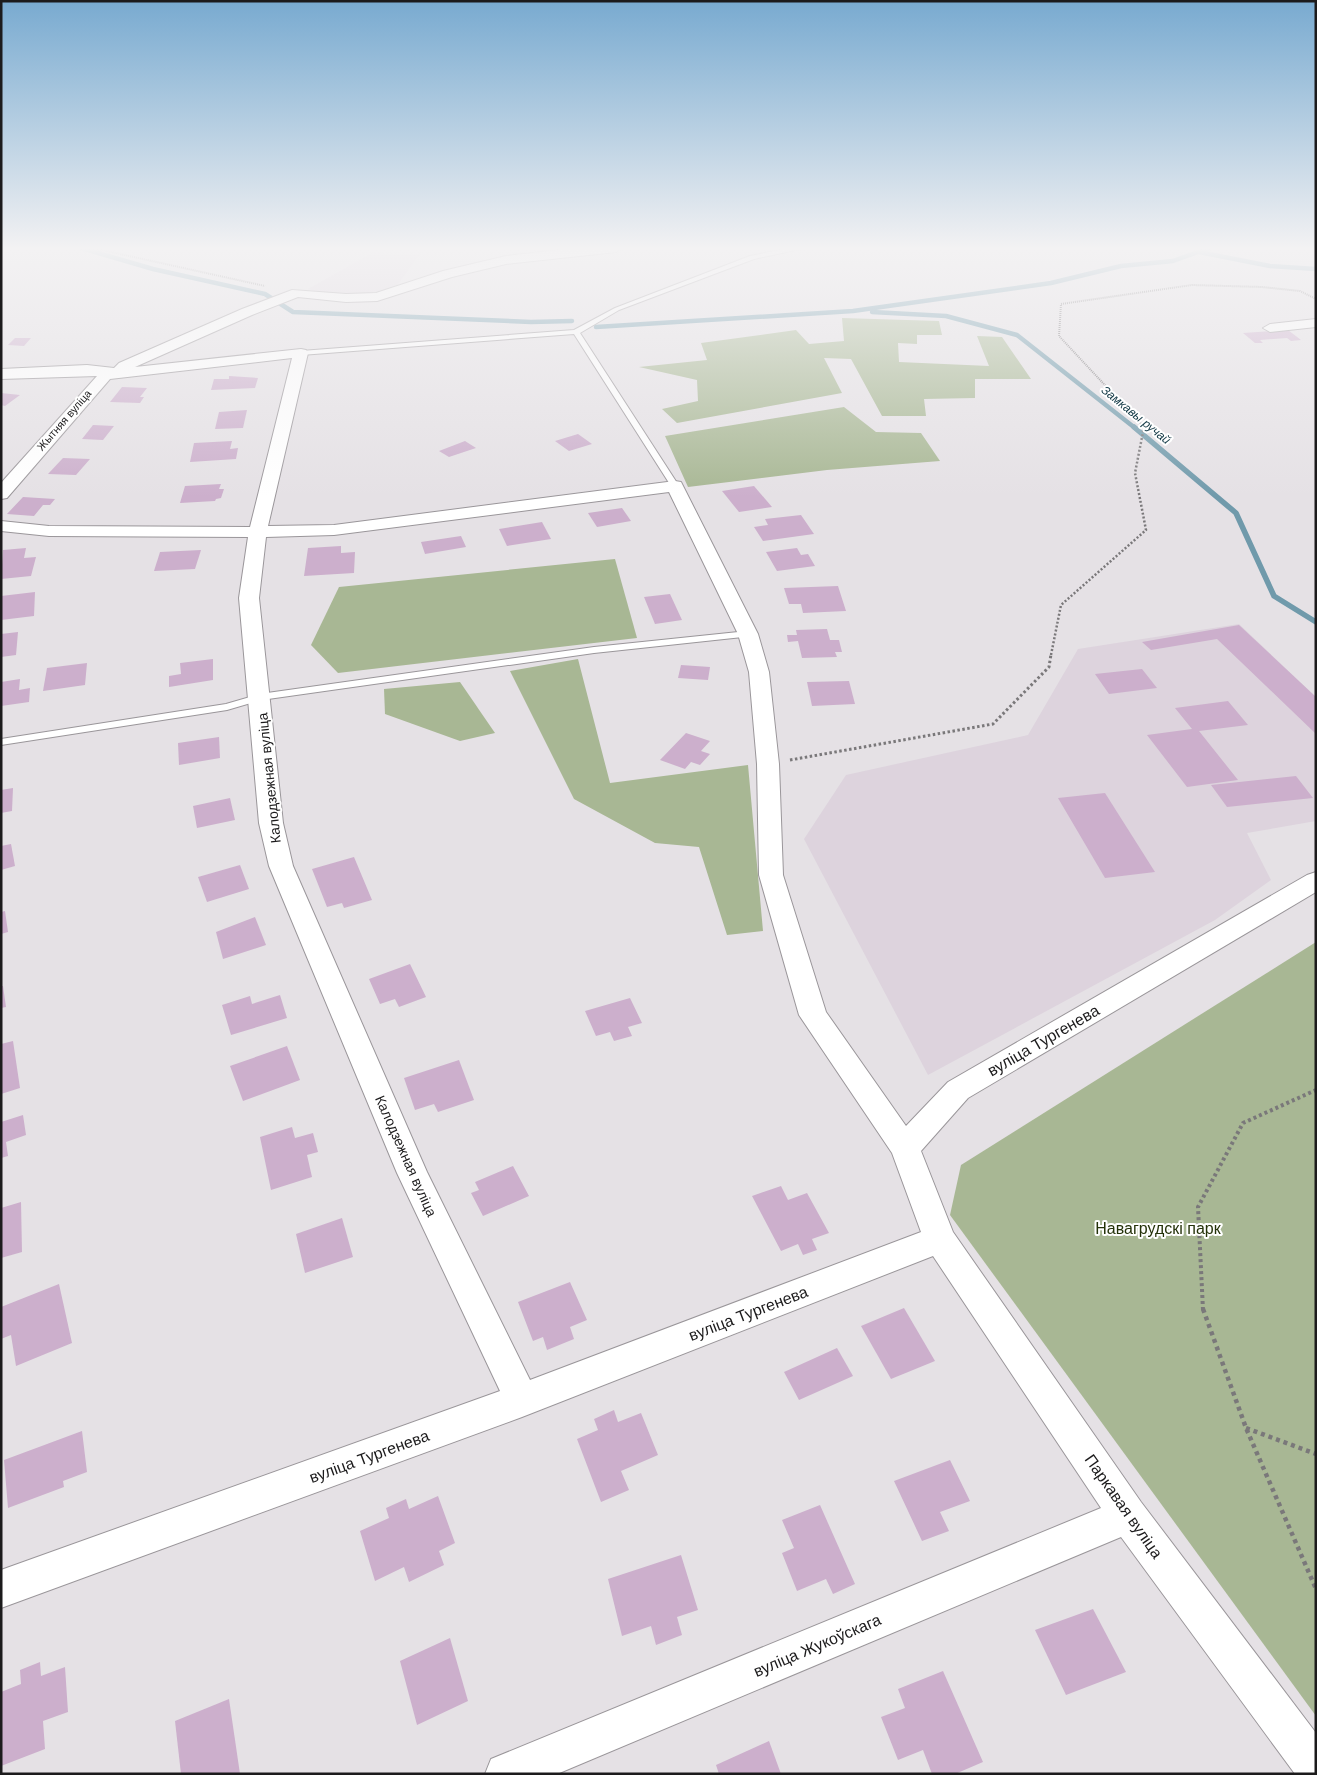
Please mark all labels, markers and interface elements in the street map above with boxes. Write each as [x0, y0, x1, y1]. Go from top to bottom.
water label: Замкавы ручай [1099, 383, 1174, 447]
street label: Жытняя вуліца [34, 387, 94, 453]
street label: Калодзежная вуліца [254, 712, 284, 844]
street label: вуліца Тургенева [984, 1001, 1102, 1079]
street label: Калодзежная вуліца [372, 1093, 440, 1219]
park label: Навагрудскі парк [1095, 1220, 1222, 1237]
street label: вуліца Тургенева [686, 1283, 810, 1344]
street label: вуліца Тургенева [307, 1427, 431, 1486]
street label: Паркавая вуліца [1081, 1451, 1166, 1561]
street label: вуліца Жукоўскага [751, 1611, 883, 1680]

